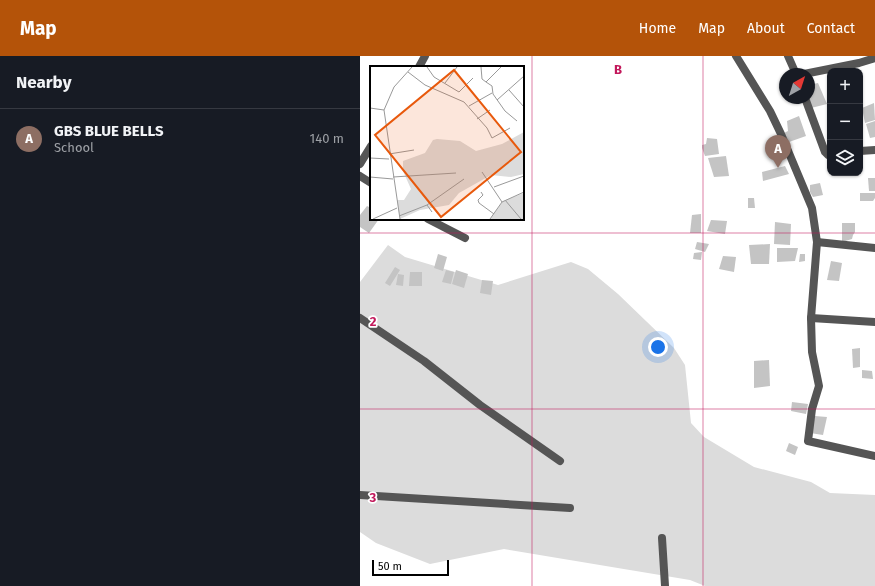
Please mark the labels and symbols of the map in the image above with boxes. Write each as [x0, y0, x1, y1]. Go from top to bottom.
text: B [614, 62, 622, 77]
inset map [370, 66, 524, 220]
north arrow [779, 68, 815, 104]
pin: A [765, 135, 791, 168]
text: 2 [370, 314, 377, 329]
your location [648, 337, 668, 357]
text: 3 [369, 490, 377, 505]
scale bar [372, 558, 449, 577]

